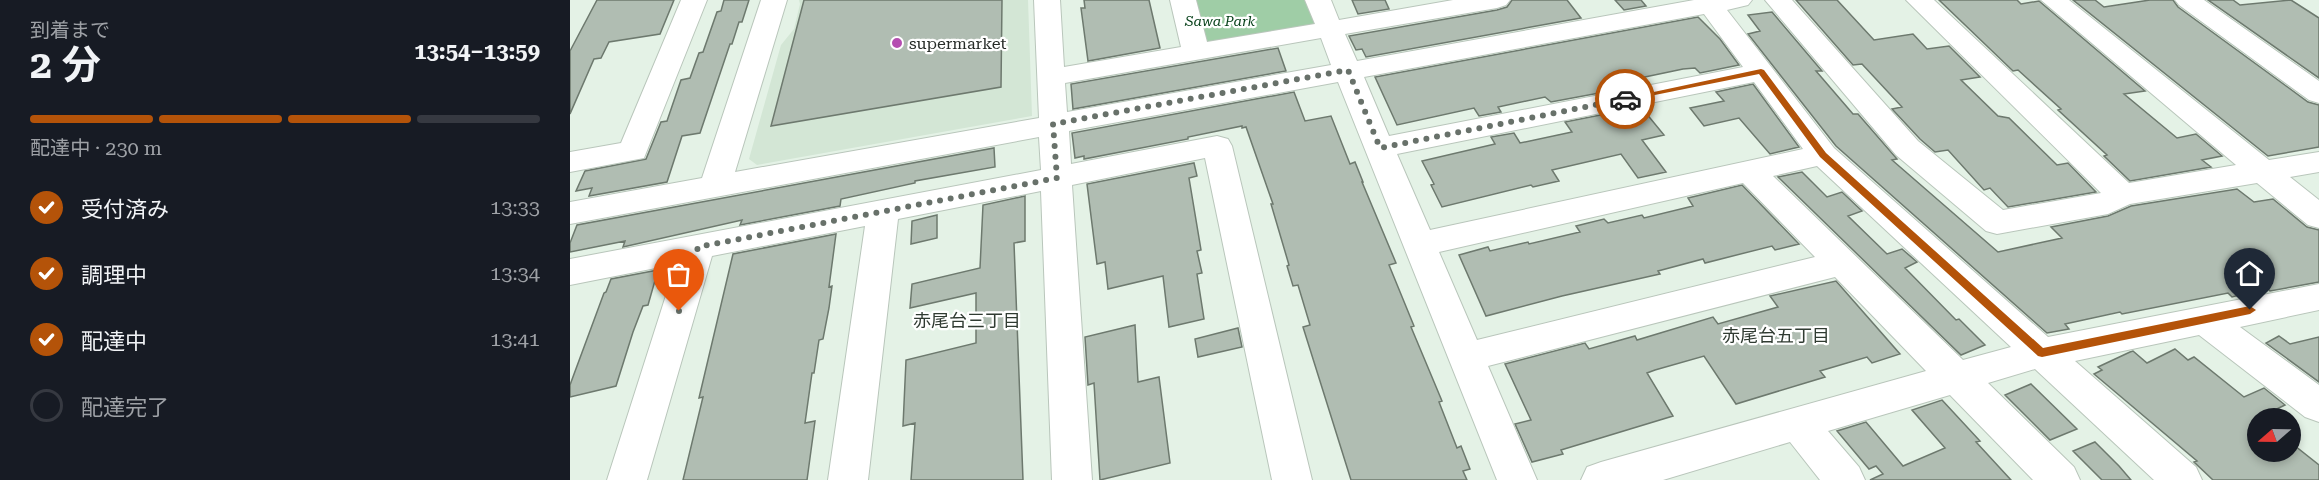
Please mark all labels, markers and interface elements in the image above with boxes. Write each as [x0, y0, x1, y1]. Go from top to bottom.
park label: Sawa Park [1184, 13, 1255, 29]
text: 到着まで [30, 18, 110, 42]
place label: supermarket [909, 34, 1007, 53]
marker: supermarket [890, 36, 904, 50]
text: 13:54–13:59 [414, 39, 540, 64]
text: 2 分 [30, 42, 101, 88]
courier [1595, 69, 1655, 129]
icon: car [1609, 83, 1642, 116]
text: 配達中 · 230 m [30, 136, 162, 160]
icon: check [30, 191, 63, 224]
text: 13:33 [490, 195, 540, 219]
text: 受付済み [81, 197, 169, 222]
pin [2224, 248, 2275, 310]
pin [653, 249, 704, 311]
icon: check [30, 257, 63, 290]
icon: home [2233, 257, 2266, 290]
icon: bag [662, 258, 695, 291]
text: 13:34 [490, 261, 540, 285]
text: 調理中 [81, 263, 147, 288]
district label: 赤尾台三丁目 [913, 310, 1021, 331]
icon: check [30, 323, 63, 356]
district label: 赤尾台五丁目 [1722, 325, 1830, 346]
text: 13:41 [490, 327, 540, 351]
text: 配達中 [81, 329, 147, 354]
text: 配達完了 [81, 395, 169, 420]
north arrow [2247, 408, 2301, 462]
map controls [2247, 408, 2301, 462]

